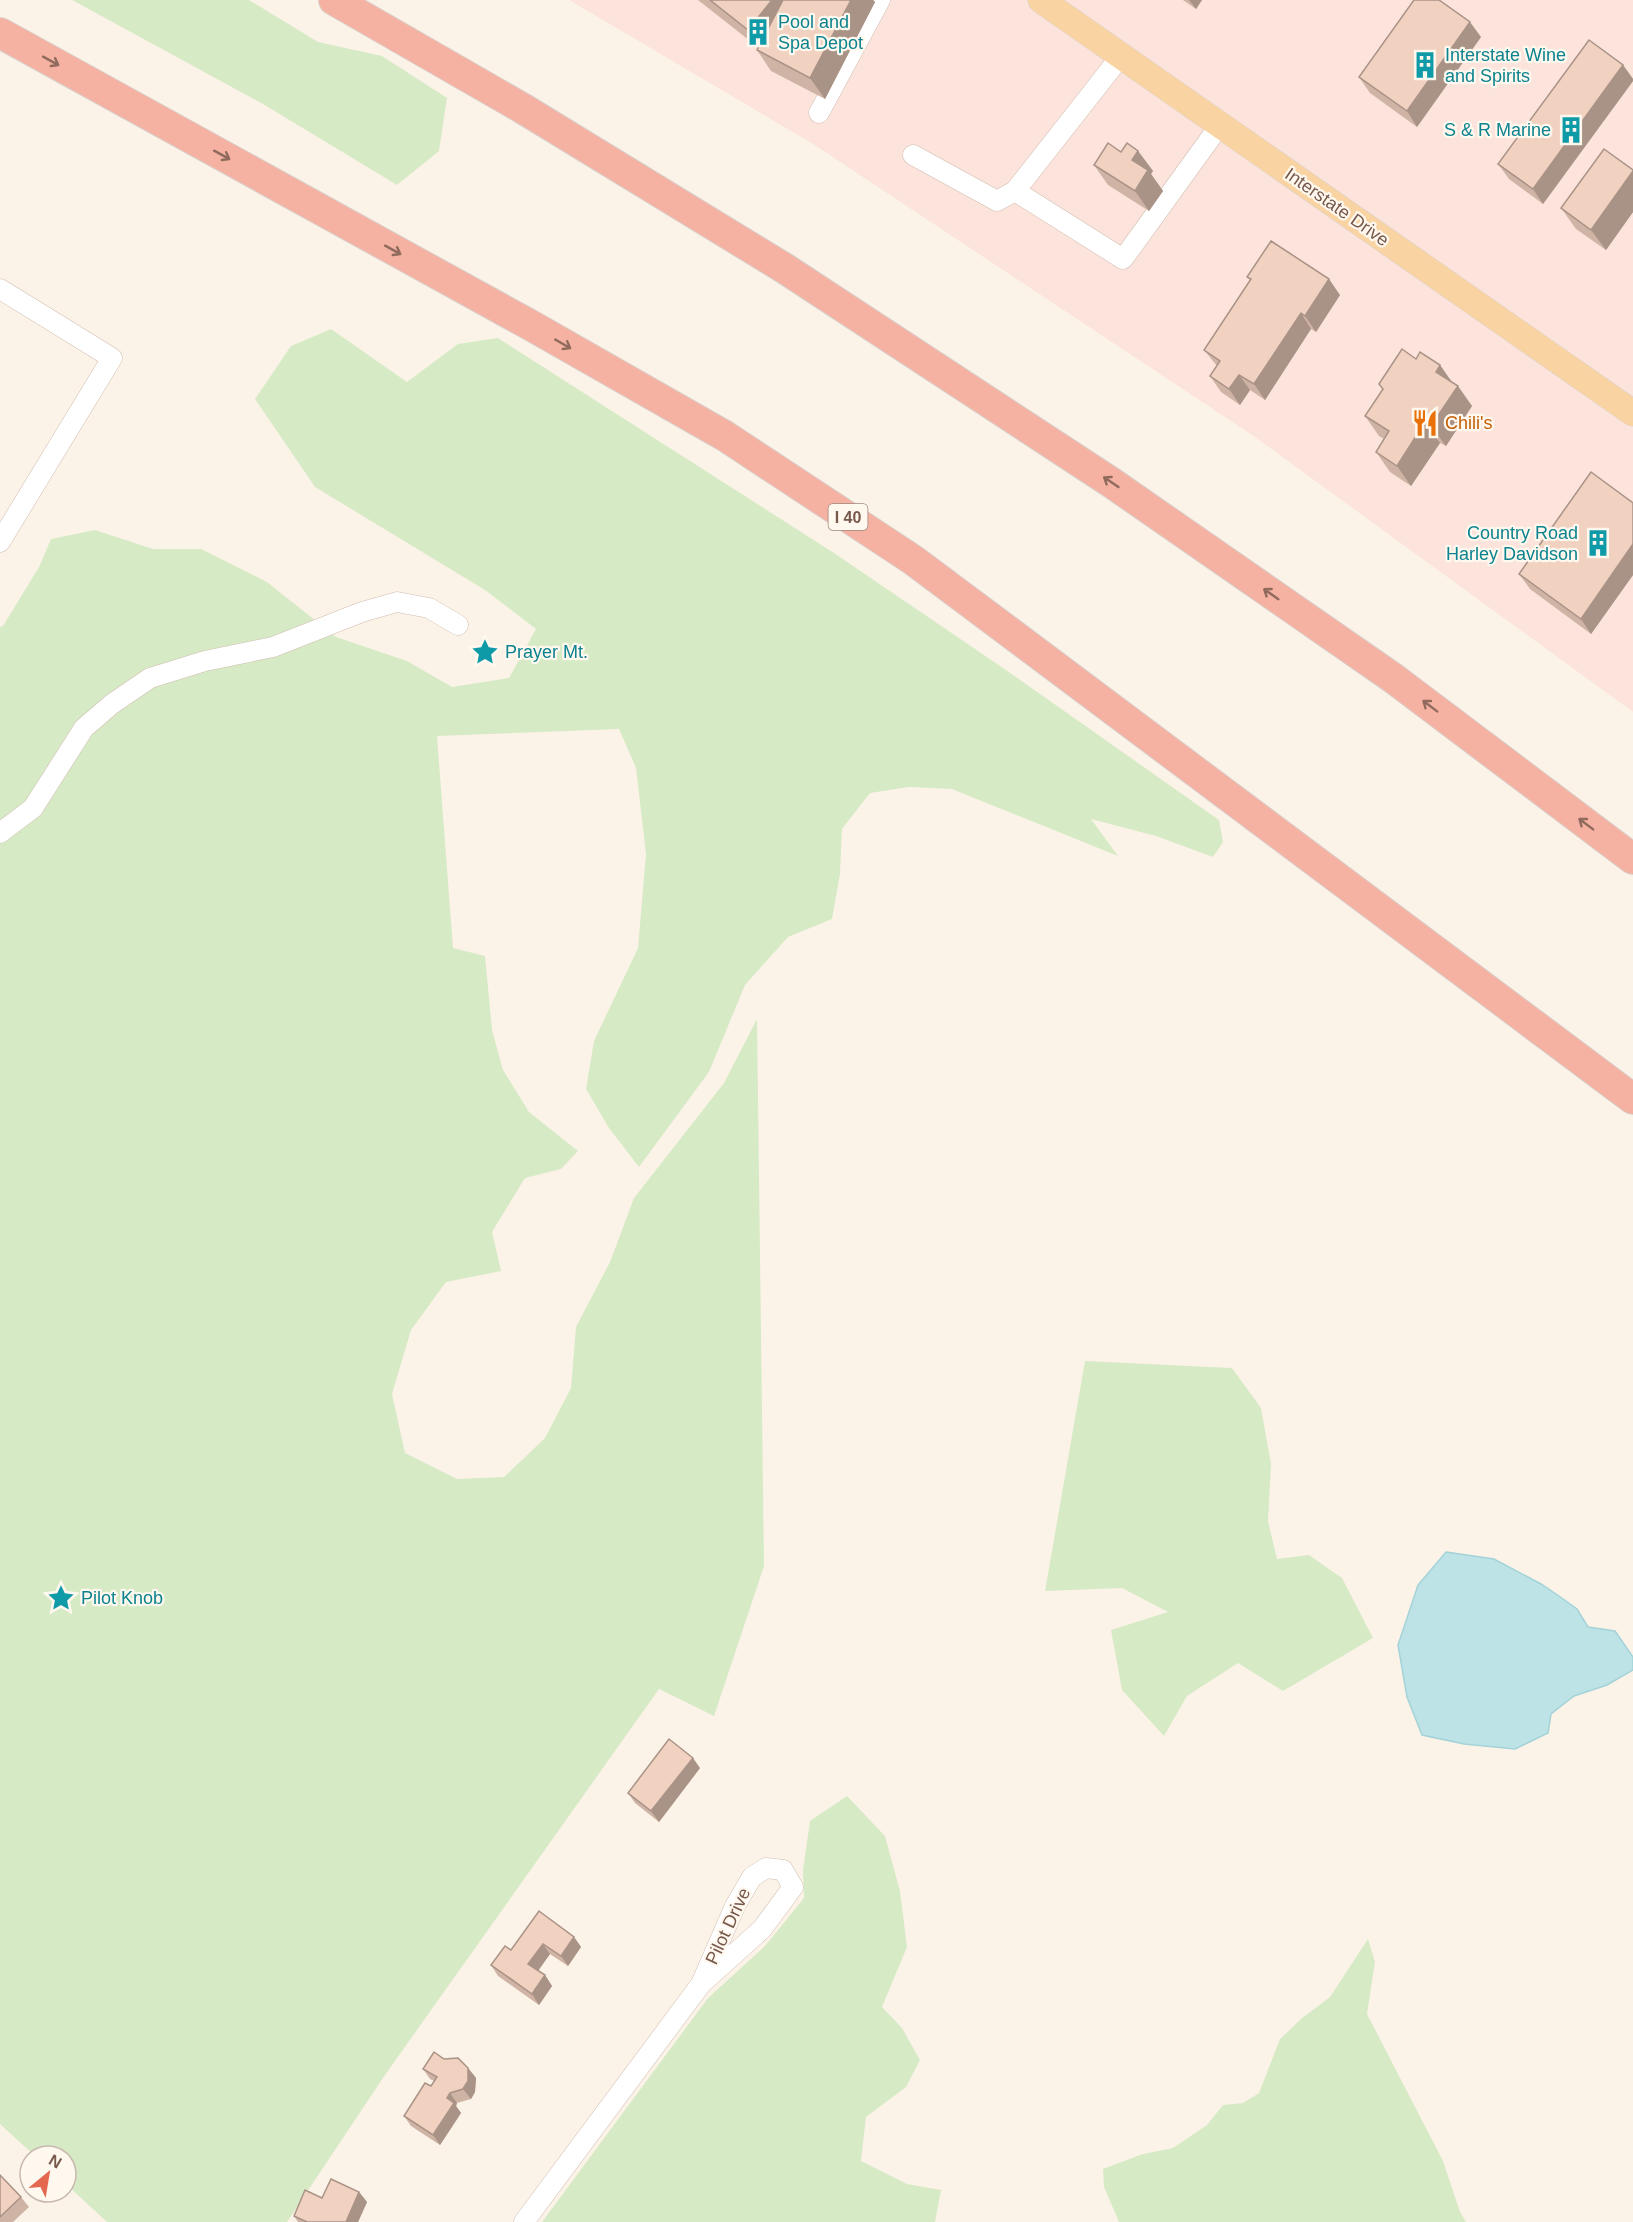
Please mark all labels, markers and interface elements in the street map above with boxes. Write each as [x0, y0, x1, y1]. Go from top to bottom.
place label: Pool and Spa Depot [778, 12, 863, 53]
building icon: Pool and Spa Depot [743, 17, 773, 47]
place label: Interstate Wine and Spirits [1445, 45, 1566, 86]
building icon: Interstate Wine and Spirits [1410, 50, 1440, 80]
one-way arrow [42, 55, 59, 67]
building icon: S & R Marine [1556, 115, 1586, 145]
place label: S & R Marine [1444, 120, 1551, 140]
one-way arrow [213, 149, 230, 161]
street label: Interstate Drive [1281, 164, 1393, 250]
one-way arrow [383, 245, 401, 256]
one-way arrow [554, 339, 571, 351]
restaurant icon: Chili's [1410, 408, 1440, 438]
place label: Chili's [1445, 413, 1492, 433]
one-way arrow [1103, 476, 1120, 488]
road number: I 40 [828, 504, 868, 530]
place label: Country Road Harley Davidson [1446, 523, 1578, 564]
building icon: Country Road Harley Davidson [1583, 528, 1613, 558]
one-way arrow [1264, 588, 1280, 600]
place icon: Prayer Mt. [470, 637, 500, 667]
place label: Prayer Mt. [505, 642, 588, 662]
one-way arrow [1423, 700, 1439, 713]
one-way arrow [1579, 817, 1595, 830]
place icon: Pilot Knob [46, 1583, 76, 1613]
place label: Pilot Knob [81, 1588, 163, 1608]
street label: Pilot Drive [702, 1885, 754, 1967]
north arrow [18, 2144, 78, 2204]
text: N [46, 2151, 65, 2172]

